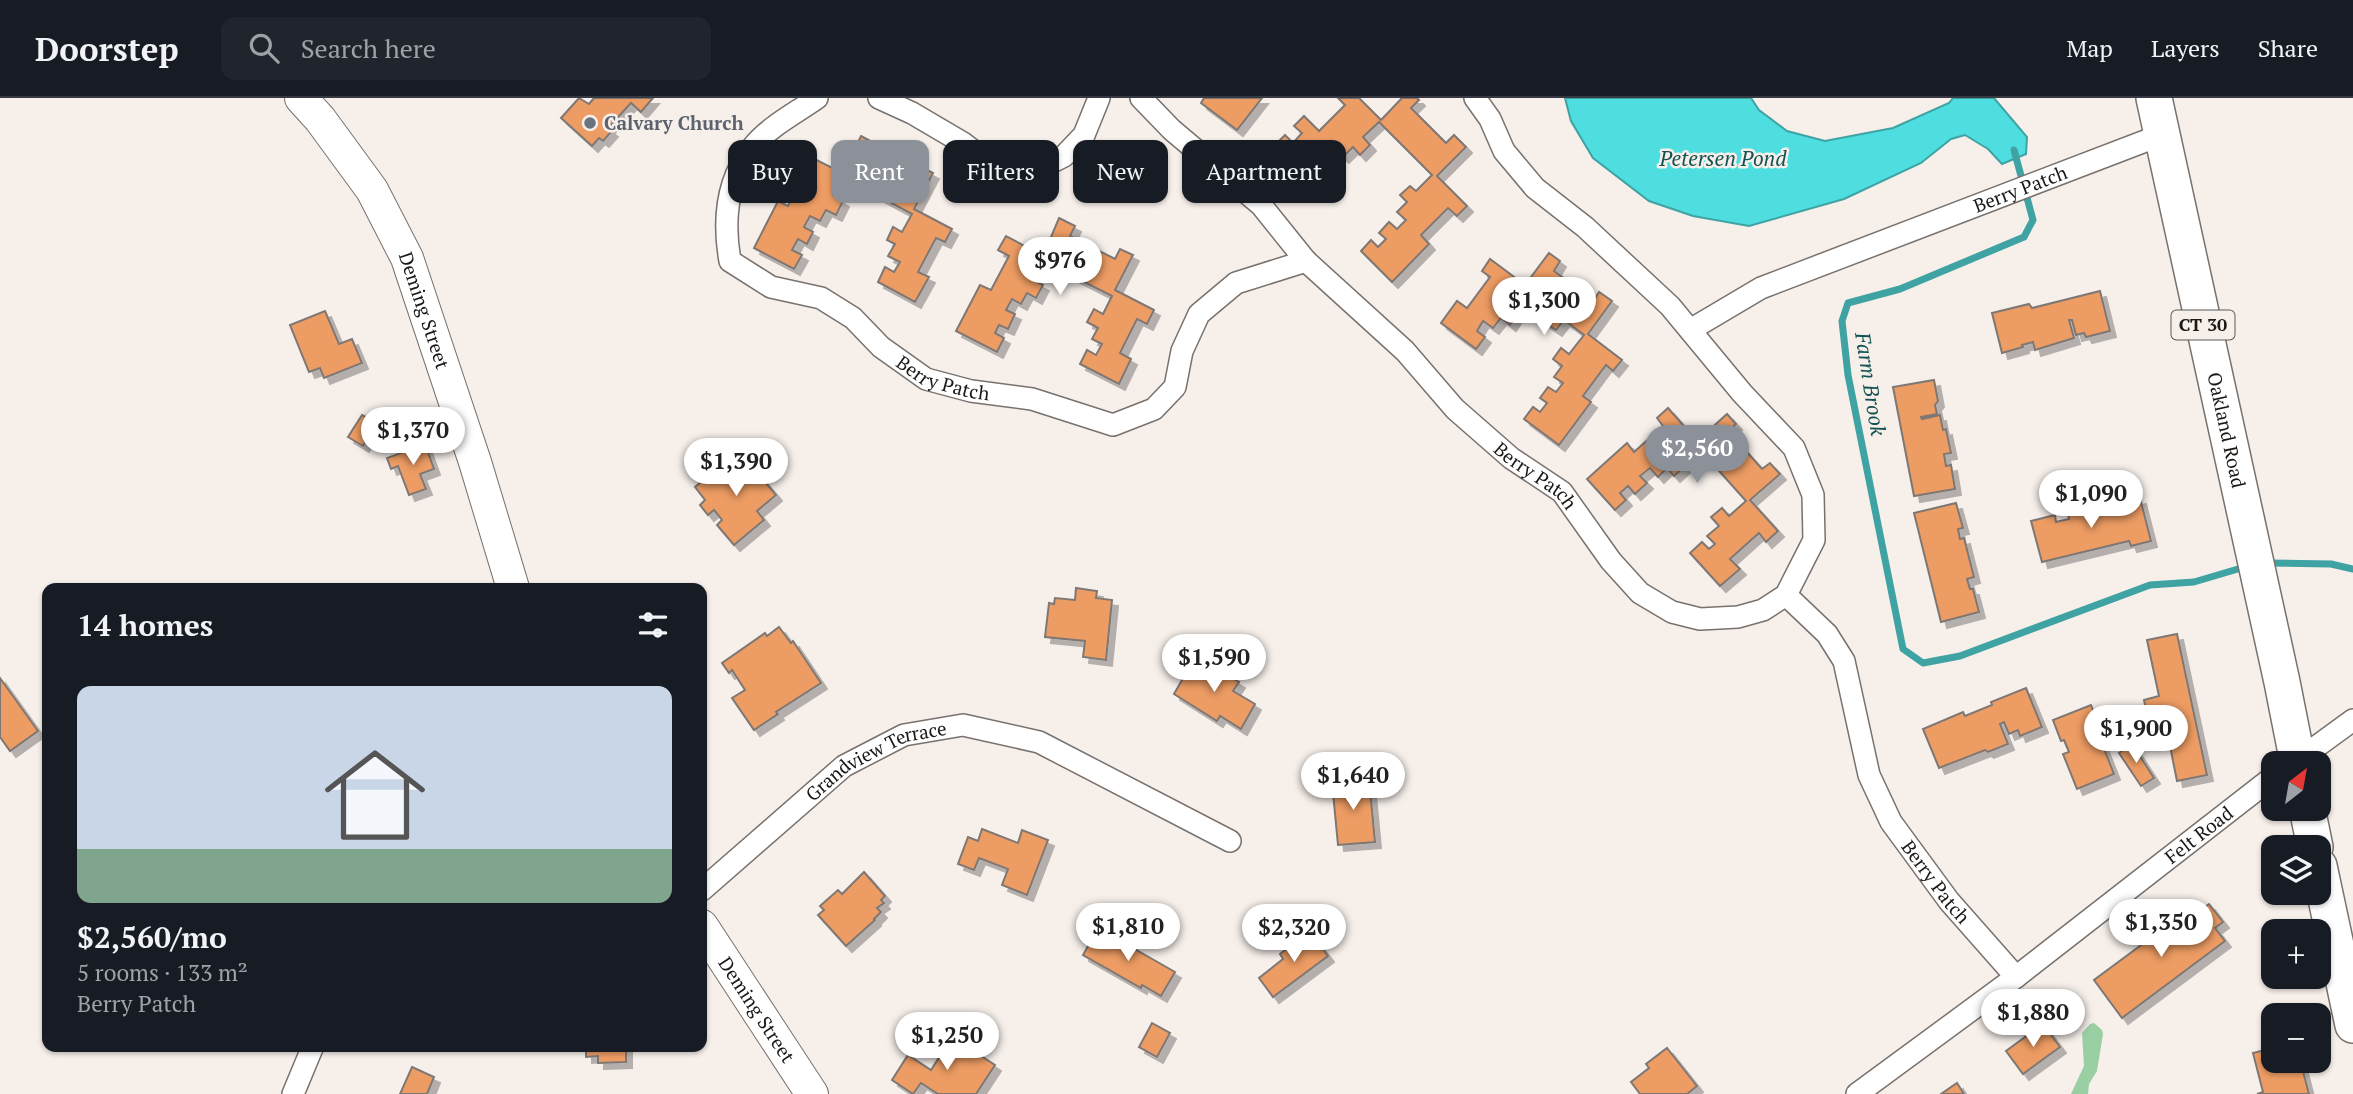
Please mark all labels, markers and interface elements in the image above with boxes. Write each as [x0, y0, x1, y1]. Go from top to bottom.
search box [221, 17, 711, 80]
text: Doorstep [35, 27, 179, 70]
icon: search [245, 29, 283, 67]
text: Search here [301, 31, 436, 65]
text: Map [2066, 32, 2113, 64]
text: Layers [2151, 32, 2220, 64]
text: Share [2258, 32, 2318, 64]
place label: Calvary Church [604, 110, 744, 135]
marker: Calvary Church [582, 115, 598, 131]
chip: Buy [728, 140, 817, 203]
chip: Rent [831, 140, 929, 203]
chip: Filters [943, 140, 1059, 203]
chip: New [1073, 140, 1168, 203]
chip: Apartment [1182, 140, 1346, 203]
water label: Petersen Pond [1659, 144, 1787, 172]
street label: Berry Patch [1970, 159, 2070, 218]
pin: $976 [1019, 238, 1101, 297]
text: $976 [1034, 244, 1086, 275]
street label: Deming Street [394, 248, 456, 372]
pin: $1,300 [1487, 278, 1601, 337]
text: $1,300 [1508, 284, 1580, 315]
road number: CT 30 [2172, 310, 2234, 340]
water label: Farm Brook [1849, 329, 1893, 439]
street label: Berry Patch [892, 349, 991, 405]
street label: Oakland Road [2202, 370, 2252, 491]
pin: $1,370 [356, 408, 470, 467]
text: $1,370 [377, 414, 449, 445]
pin: $2,560 [1640, 426, 1754, 485]
text: $2,560 [1661, 432, 1733, 463]
street label: Berry Patch [1489, 436, 1583, 514]
pin: $1,390 [679, 438, 793, 498]
text: $1,390 [700, 445, 772, 476]
pin: $1,090 [2034, 470, 2148, 530]
text: $1,090 [2055, 477, 2127, 508]
text: 14 homes [77, 605, 213, 645]
icon: filters [634, 606, 672, 644]
pin: $1,590 [1157, 634, 1271, 694]
text: $1,590 [1178, 641, 1250, 672]
pin: $1,900 [2079, 706, 2193, 765]
text: $1,900 [2100, 712, 2172, 743]
street label: Grandview Terrace [800, 715, 948, 806]
icon: home [312, 732, 438, 858]
north arrow [2261, 751, 2331, 821]
map controls [2261, 751, 2331, 1073]
pin: $1,640 [1296, 752, 1410, 812]
text: $1,640 [1317, 759, 1389, 790]
street label: Felt Road [2159, 800, 2238, 869]
street label: Berry Patch [1897, 835, 1976, 929]
button: layers [2261, 835, 2331, 905]
pin: $1,350 [2104, 900, 2218, 959]
pin: $1,810 [1071, 904, 1185, 963]
pin: $2,320 [1237, 904, 1351, 964]
text: $1,350 [2125, 906, 2197, 937]
text: $1,810 [1092, 910, 1164, 941]
text: $2,320 [1258, 911, 1330, 942]
text: $2,560/mo [77, 917, 227, 957]
button: + [2261, 919, 2331, 989]
street label: Deming Street [713, 952, 801, 1067]
text: 5 rooms · 133 m² [77, 957, 248, 988]
text: Berry Patch [77, 988, 196, 1019]
pin: $1,880 [1976, 990, 2090, 1049]
text: $1,880 [1997, 996, 2069, 1027]
button: − [2261, 1003, 2331, 1073]
pin: $1,250 [890, 1012, 1004, 1072]
text: $1,250 [911, 1019, 983, 1050]

